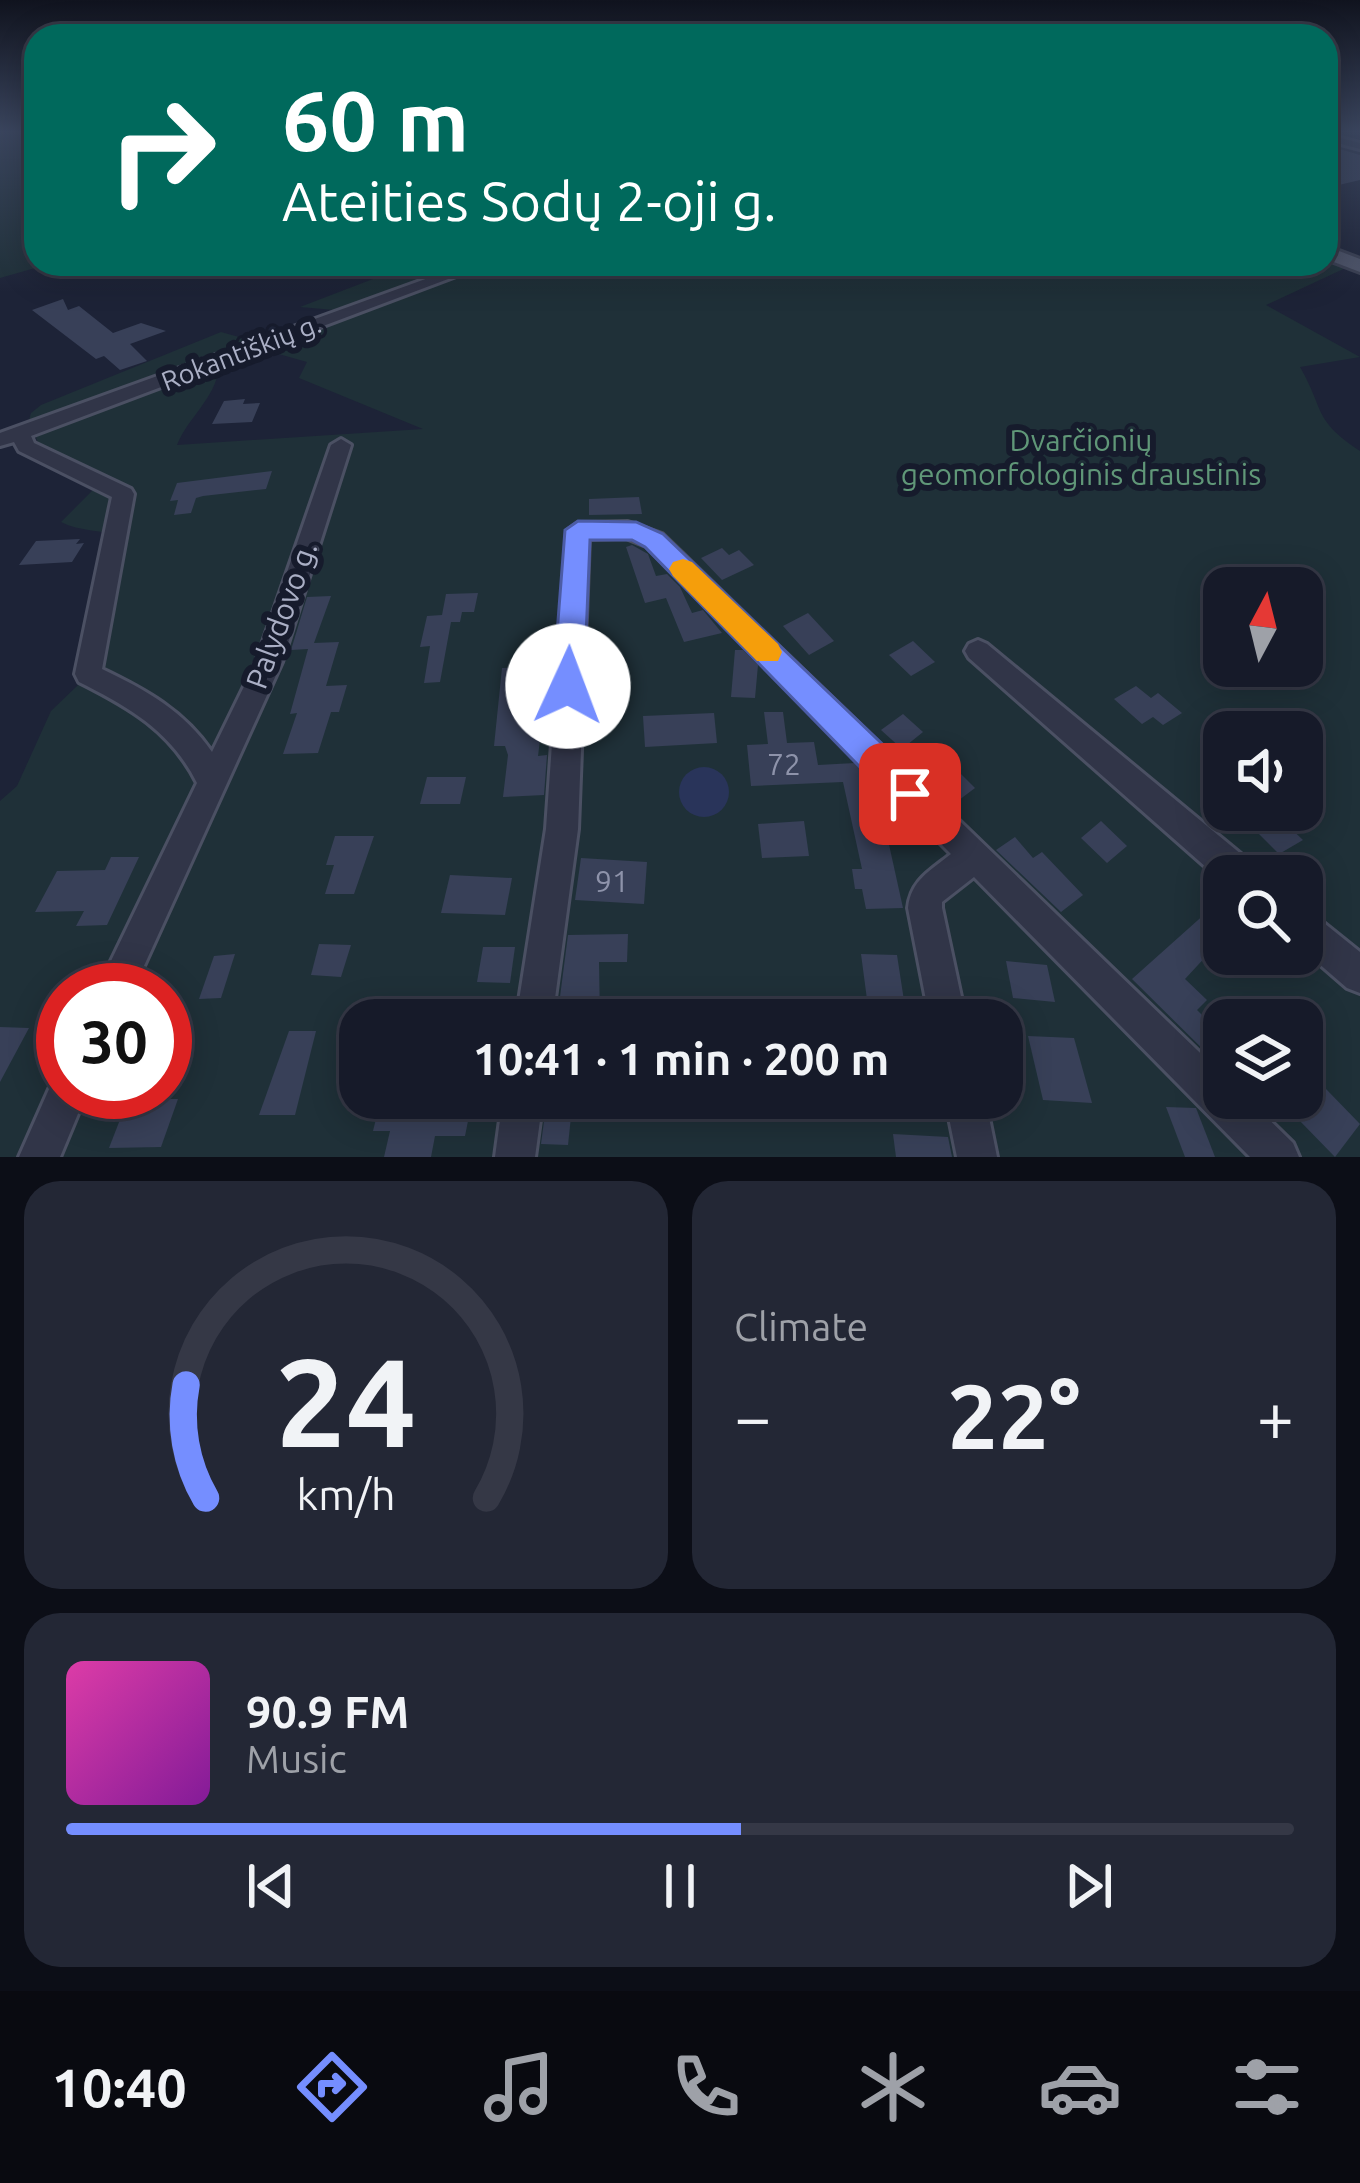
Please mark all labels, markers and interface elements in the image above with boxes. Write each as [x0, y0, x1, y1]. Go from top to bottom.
icon: right [84, 72, 240, 228]
text: 60 m [282, 73, 469, 167]
text: Ateities Sodų 2-oji g. [282, 171, 776, 231]
street label: Rokantiškių g. [157, 308, 325, 396]
park label: Dvarčionių geomorfologinis draustinis [901, 423, 1261, 491]
street label: Palydovo g. [239, 537, 323, 693]
north arrow [1203, 567, 1323, 687]
map controls [1203, 567, 1323, 1119]
position arrow [505, 623, 631, 749]
button: sound [1203, 711, 1323, 831]
pin [859, 743, 961, 845]
house number: 72 [767, 747, 801, 781]
icon: arrive [877, 761, 943, 827]
button: search [1203, 855, 1323, 975]
house number: 91 [595, 864, 629, 898]
speed limit sign: 30 [36, 963, 192, 1119]
button: layers [1203, 999, 1323, 1119]
text: 10:41 · 1 min · 200 m [473, 1033, 889, 1084]
text: Climate [734, 1305, 868, 1348]
text: 24 [276, 1331, 416, 1471]
text: 22° [947, 1365, 1081, 1466]
text: − [734, 1379, 771, 1453]
text: + [1257, 1379, 1294, 1453]
text: km/h [296, 1470, 396, 1518]
text: 90.9 FM [246, 1686, 409, 1737]
text: Music [246, 1737, 347, 1780]
icon: previous [238, 1853, 304, 1919]
icon: pause [647, 1853, 713, 1919]
icon: next [1056, 1853, 1122, 1919]
icon: directions [290, 2045, 374, 2129]
icon: music [477, 2045, 561, 2129]
icon: phone [664, 2045, 748, 2129]
icon: climate [851, 2045, 935, 2129]
icon: car [1038, 2045, 1122, 2129]
icon: filters [1225, 2045, 1309, 2129]
text: 10:40 [51, 2057, 187, 2117]

